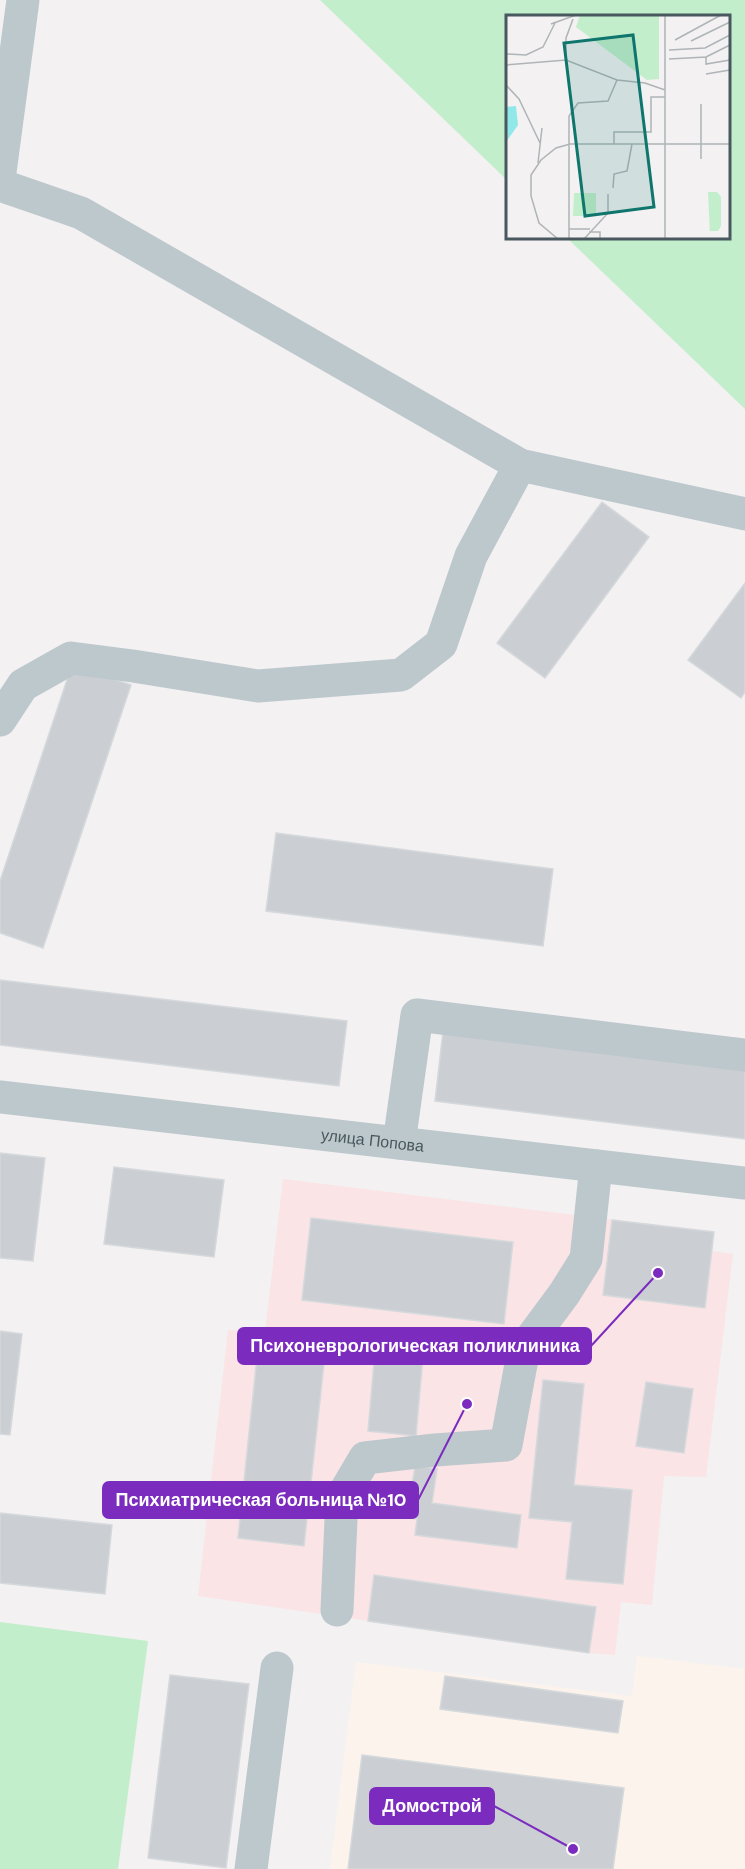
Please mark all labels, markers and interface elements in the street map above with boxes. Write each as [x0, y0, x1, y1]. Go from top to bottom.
inset map [506, 15, 730, 238]
street label: улица Попова [320, 1124, 425, 1157]
callout: Психоневрологическая поликлиника [238, 1328, 591, 1364]
text: Психоневрологическая поликлиника [250, 1334, 581, 1358]
callout: Психиатрическая больница №10 [103, 1482, 418, 1518]
text: Психиатрическая больница №10 [116, 1488, 406, 1512]
callout: Домострой [370, 1788, 494, 1824]
text: Домострой [382, 1794, 482, 1818]

